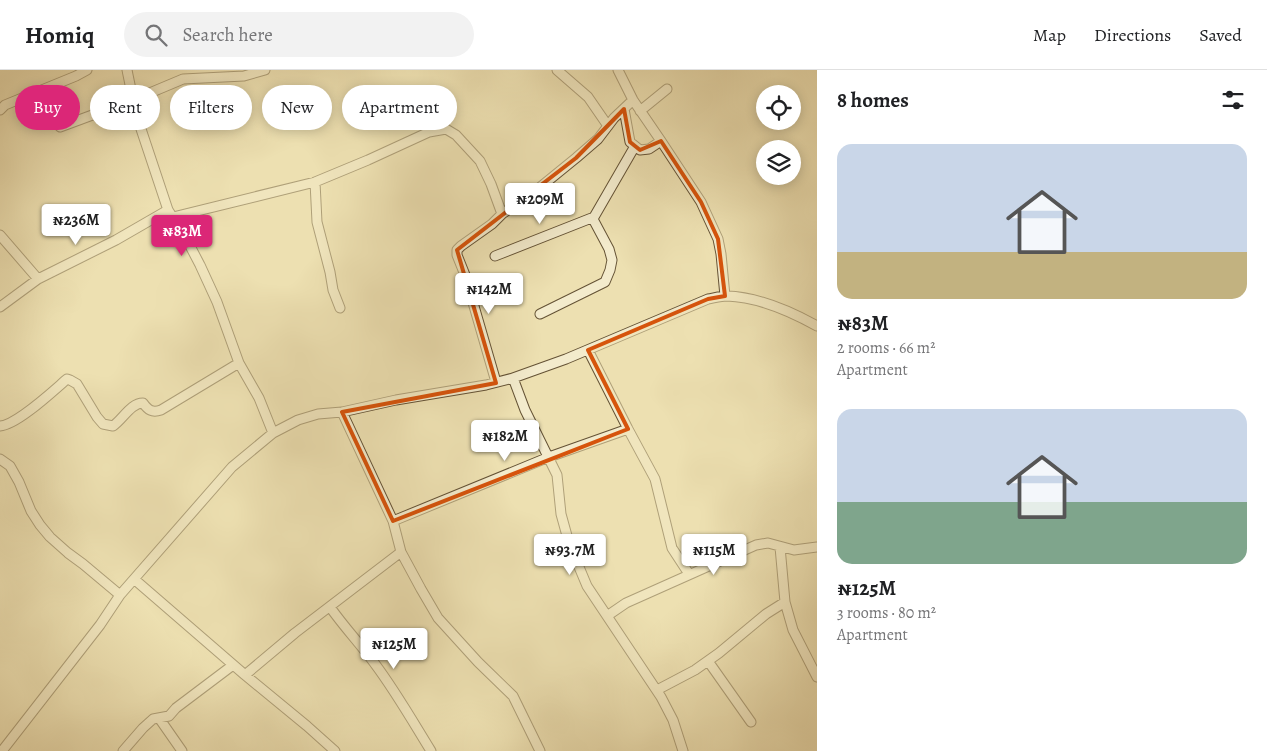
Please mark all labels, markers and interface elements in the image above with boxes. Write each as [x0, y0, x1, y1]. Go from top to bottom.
search box [124, 12, 474, 57]
text: Homiq [25, 19, 94, 51]
icon: search [142, 21, 170, 49]
text: Search here [182, 22, 273, 48]
text: Map [1033, 23, 1066, 47]
text: Directions [1094, 23, 1171, 47]
text: Saved [1199, 23, 1242, 47]
chip: Buy [15, 85, 80, 130]
chip: Rent [90, 85, 160, 130]
chip: Filters [170, 85, 252, 130]
chip: New [262, 85, 332, 130]
chip: Apartment [342, 85, 457, 130]
map controls [756, 85, 801, 185]
button: locate [756, 85, 801, 130]
text: 8 homes [837, 86, 909, 114]
icon: filters [1219, 86, 1247, 114]
button: layers [756, 140, 801, 185]
icon: home [997, 177, 1087, 267]
pin: ₦209M [505, 182, 575, 225]
text: ₦209M [516, 188, 564, 210]
pin: ₦236M [41, 204, 111, 246]
text: ₦236M [53, 209, 99, 231]
pin: ₦83M [152, 214, 212, 257]
text: ₦83M [162, 220, 202, 242]
pin: ₦142M [454, 272, 524, 315]
text: ₦142M [466, 278, 512, 300]
text: ₦83M [837, 309, 889, 337]
text: 2 rooms · 66 m² [837, 337, 935, 359]
text: Apartment [837, 359, 908, 381]
pin: ₦182M [470, 420, 540, 462]
text: ₦182M [482, 425, 528, 447]
icon: home [997, 442, 1087, 532]
pin: ₦93.7M [529, 534, 611, 576]
pin: ₦115M [679, 534, 749, 576]
text: ₦93.7M [545, 539, 595, 561]
text: ₦115M [692, 539, 736, 561]
text: ₦125M [837, 574, 896, 602]
text: 3 rooms · 80 m² [837, 602, 936, 624]
text: Apartment [837, 624, 908, 646]
pin: ₦125M [359, 628, 429, 670]
text: ₦125M [371, 633, 417, 655]

